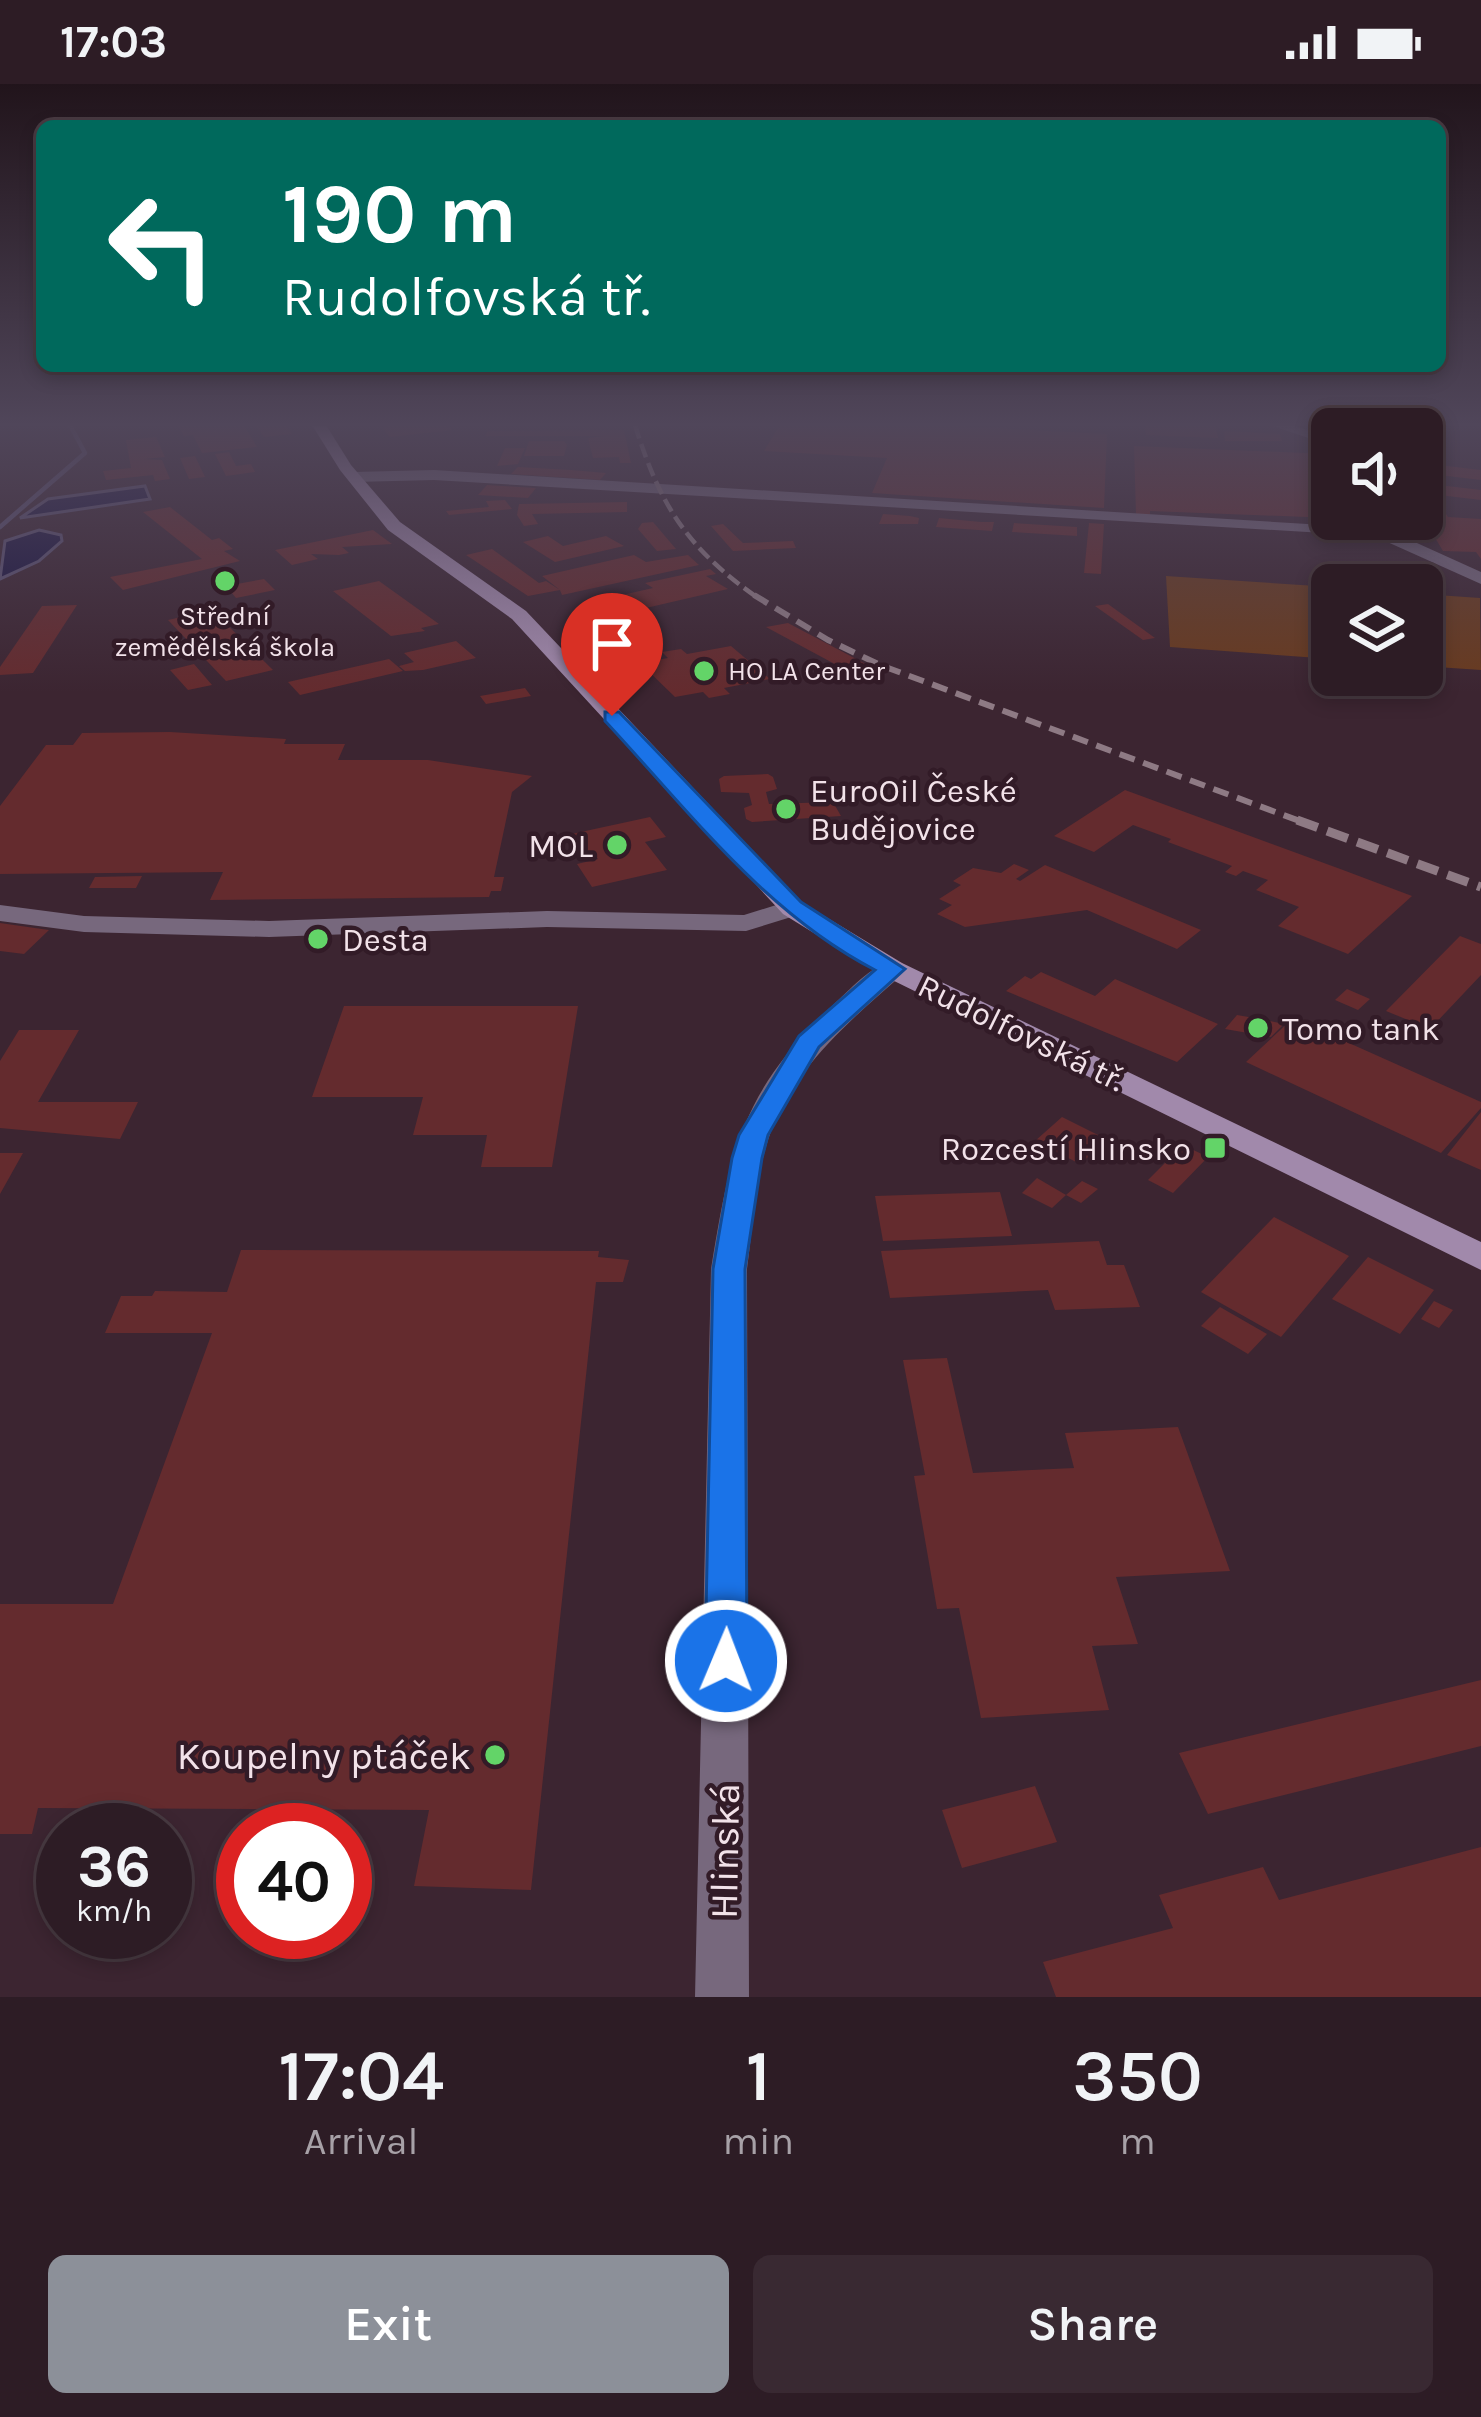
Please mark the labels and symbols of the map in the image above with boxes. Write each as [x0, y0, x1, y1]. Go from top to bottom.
marker: Střední zemědělská škola [212, 568, 238, 594]
pin [561, 593, 663, 716]
place label: Střední zemědělská škola [115, 600, 335, 663]
place label: HO LA Center [728, 655, 885, 687]
marker: HO LA Center [691, 658, 717, 684]
place label: EuroOil České Budějovice [810, 772, 1017, 848]
marker: EuroOil České Budějovice [773, 796, 799, 822]
place label: MOL [528, 827, 594, 865]
marker: MOL [604, 832, 630, 858]
place label: Desta [342, 921, 429, 959]
marker: Desta [305, 926, 331, 952]
street label: Rudolfovská tř. [912, 966, 1131, 1099]
place label: Tomo tank [1282, 1010, 1440, 1048]
marker: Tomo tank [1245, 1015, 1271, 1041]
place label: Rozcestí Hlinsko [941, 1130, 1191, 1168]
marker: Rozcestí Hlinsko [1202, 1135, 1228, 1161]
position arrow [663, 1598, 789, 1724]
place label: Koupelny ptáček [177, 1733, 471, 1779]
marker: Koupelny ptáček [482, 1742, 508, 1768]
street label: Hlinská [701, 1783, 749, 1919]
speed limit sign: 40 [216, 1803, 372, 1959]

